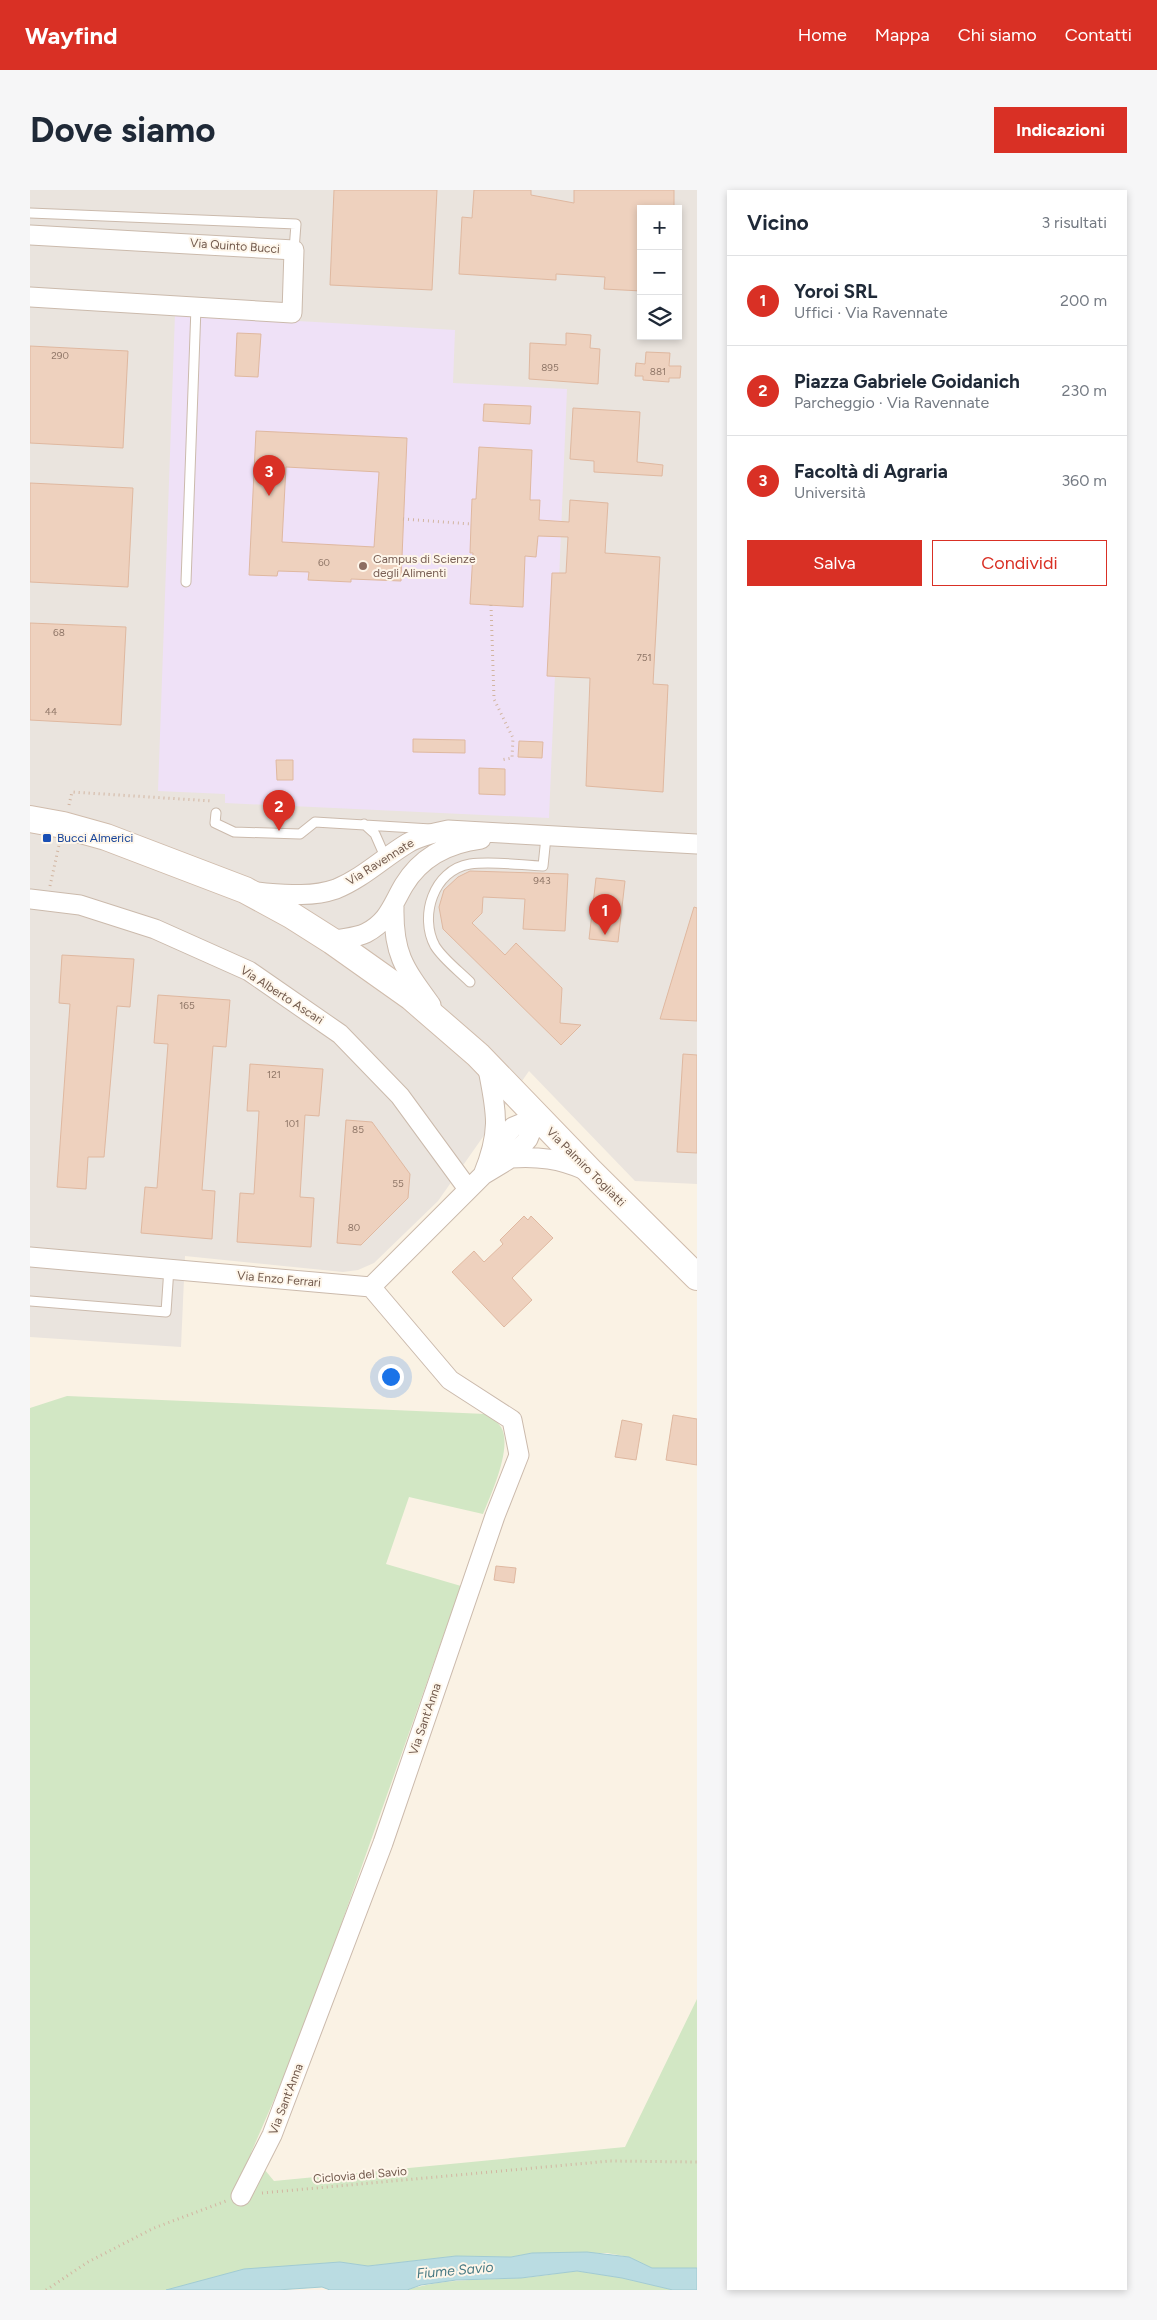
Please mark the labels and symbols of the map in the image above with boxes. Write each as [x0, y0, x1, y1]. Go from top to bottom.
street label: Via Quinto Bucci [190, 236, 280, 256]
house number: 290 [51, 349, 69, 362]
house number: 895 [541, 361, 559, 374]
house number: 881 [650, 365, 666, 378]
pin: 3 [253, 455, 285, 496]
place label: Campus di Scienze degli Alimenti [373, 552, 476, 580]
house number: 60 [318, 556, 330, 569]
marker: Campus di Scienze degli Alimenti [357, 560, 369, 572]
house number: 68 [53, 626, 65, 639]
house number: 751 [636, 651, 652, 664]
house number: 44 [45, 705, 57, 718]
pin: 2 [263, 790, 295, 831]
place label: Bucci Almerici [57, 831, 133, 845]
marker: Bucci Almerici [41, 832, 53, 844]
street label: Via Ravennate [344, 835, 417, 888]
house number: 943 [533, 874, 551, 887]
pin: 1 [589, 894, 621, 935]
street label: Via Alberto Ascari [238, 963, 326, 1027]
house number: 165 [179, 999, 195, 1012]
house number: 121 [267, 1068, 281, 1081]
house number: 101 [285, 1117, 299, 1130]
house number: 85 [352, 1123, 364, 1136]
street label: Via Palmiro Togliatti [544, 1125, 628, 1209]
house number: 55 [392, 1177, 404, 1190]
house number: 80 [348, 1221, 360, 1234]
street label: Via Enzo Ferrari [237, 1268, 321, 1290]
your location [378, 1364, 404, 1390]
street label: Via Sant'Anna [406, 1681, 444, 1757]
street label: Via Sant'Anna [266, 2062, 306, 2136]
street label: Ciclovia del Savio [313, 2164, 407, 2186]
water label: Fiume Savio [416, 2259, 494, 2282]

